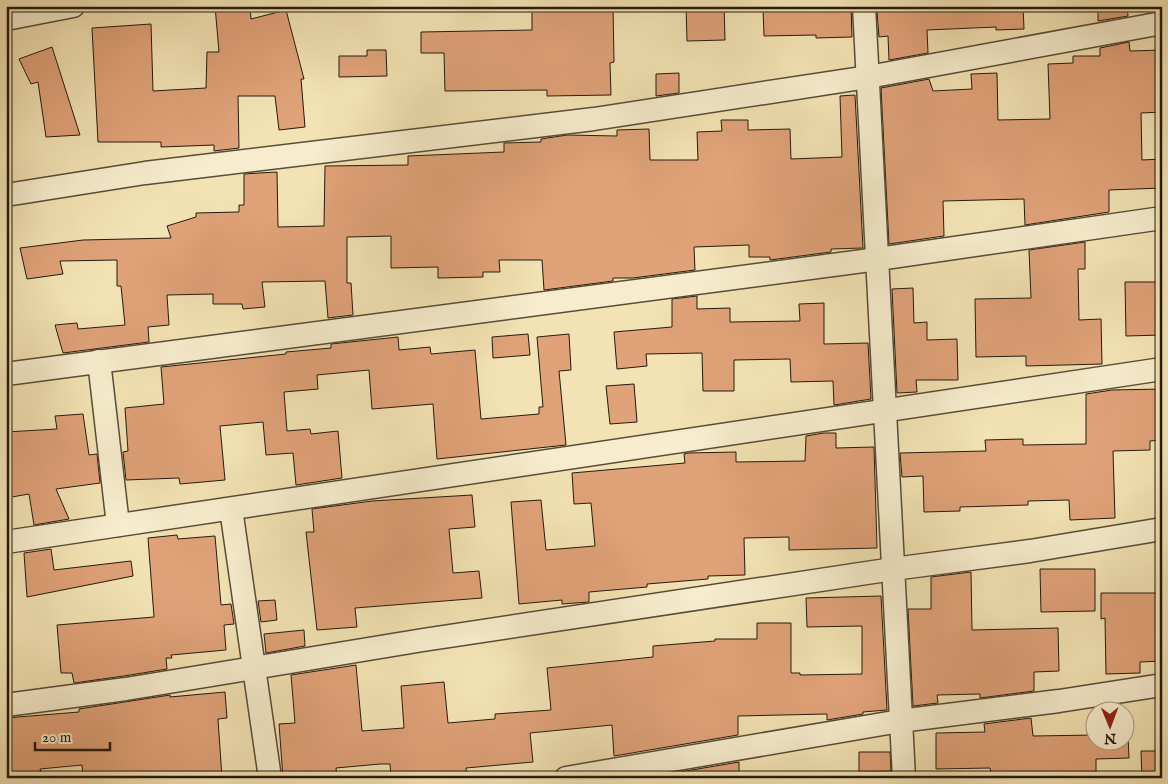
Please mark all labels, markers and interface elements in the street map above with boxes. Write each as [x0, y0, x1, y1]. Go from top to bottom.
north arrow [1086, 702, 1136, 752]
scale bar [35, 719, 110, 751]
text: 20 m [42, 728, 72, 747]
text: N [1104, 729, 1117, 747]

